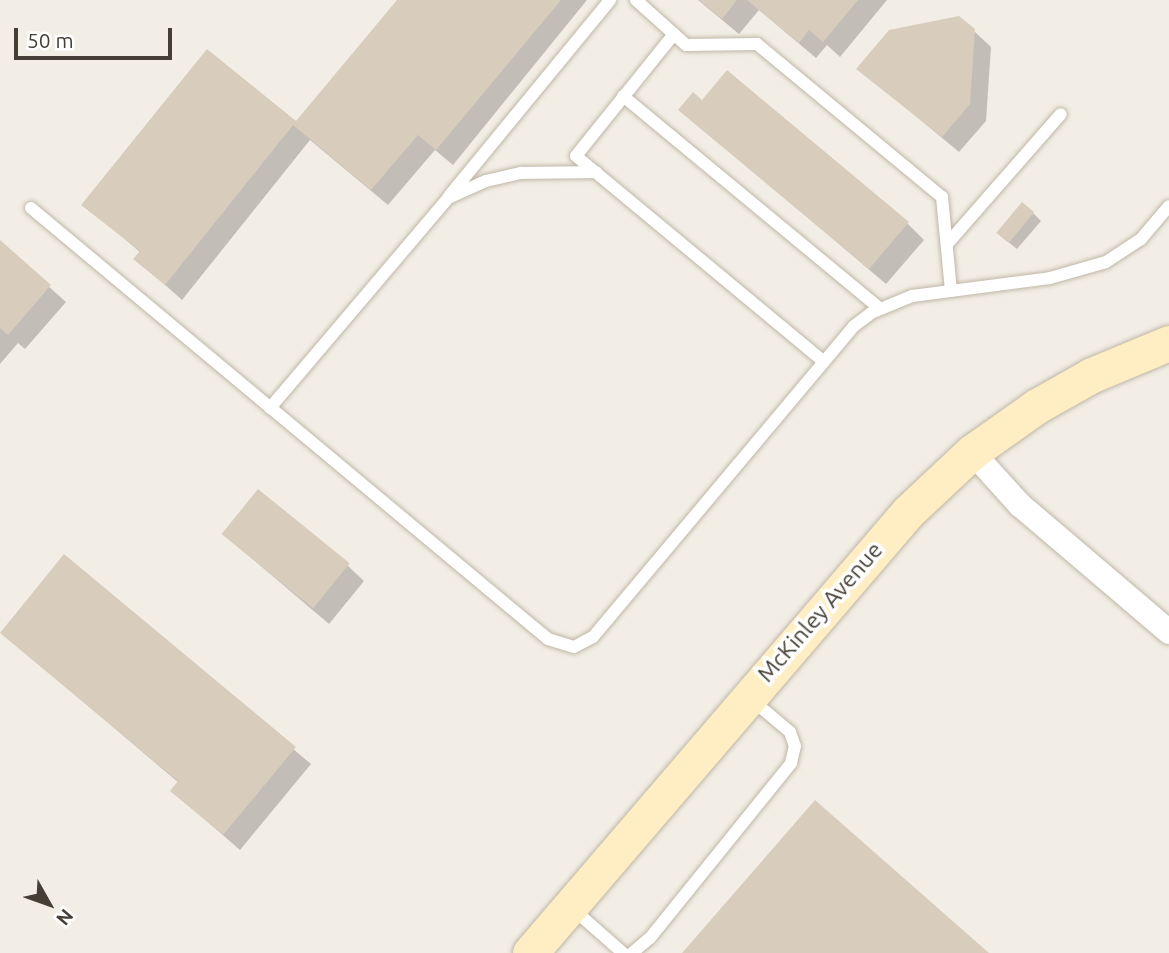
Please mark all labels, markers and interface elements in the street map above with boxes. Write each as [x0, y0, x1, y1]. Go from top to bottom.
scale bar [18, 14, 175, 58]
text: 50 m [27, 28, 74, 52]
street label: McKinley Avenue [752, 536, 888, 688]
north arrow [14, 869, 84, 939]
text: N [52, 905, 78, 930]

